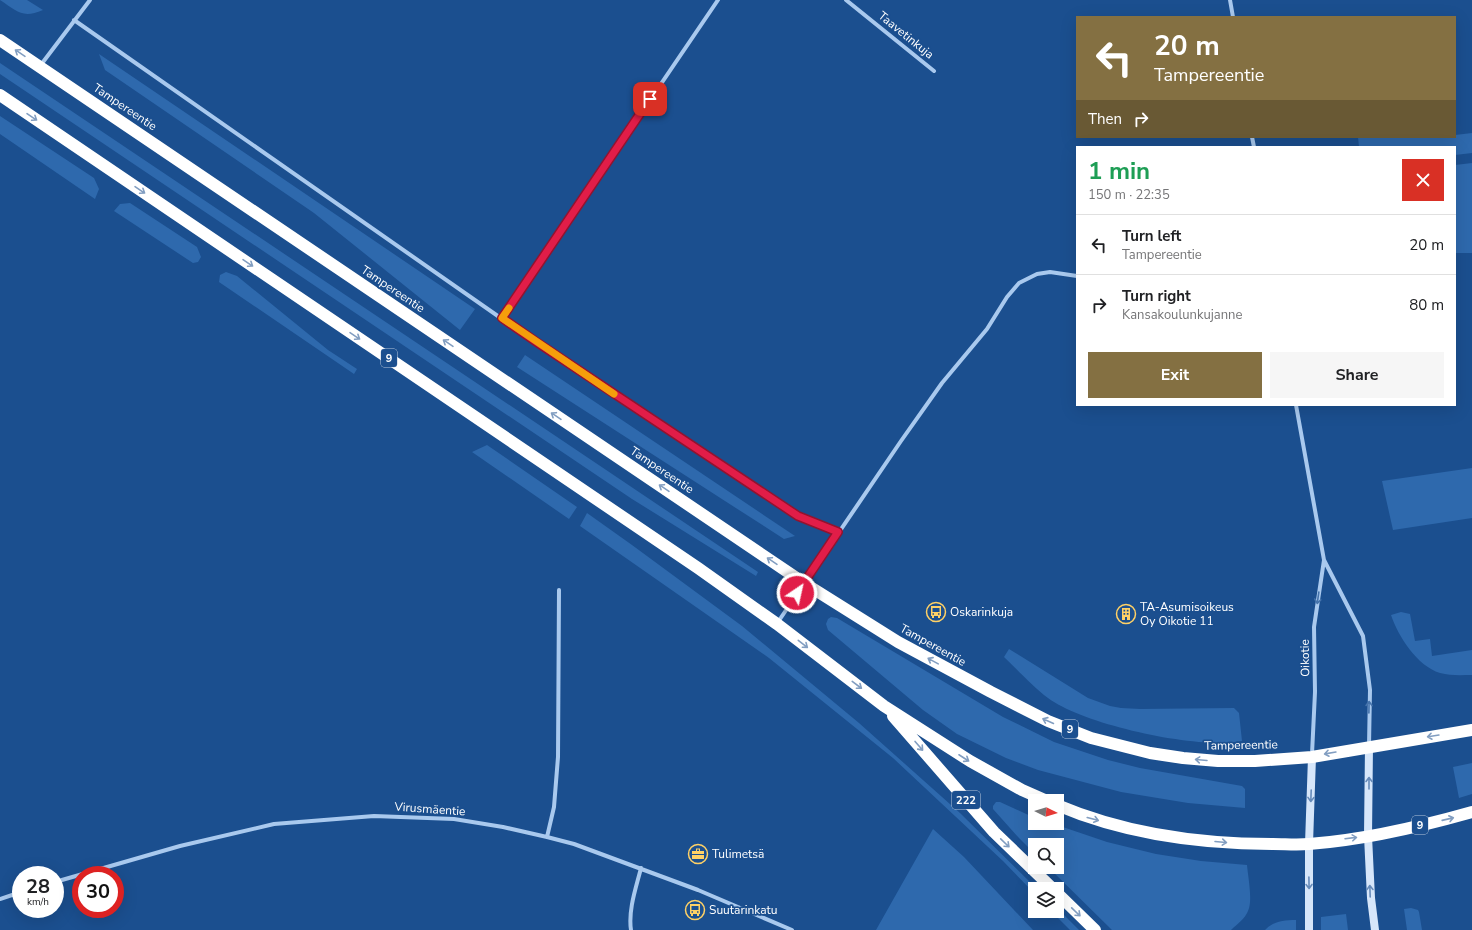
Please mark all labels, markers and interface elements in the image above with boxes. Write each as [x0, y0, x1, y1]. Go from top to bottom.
street label: Taavetinkuja [875, 8, 937, 62]
text: 20 m [1154, 27, 1220, 65]
icon: left [1088, 32, 1140, 84]
one-way arrow [14, 49, 26, 57]
text: Tampereentie [1154, 63, 1264, 87]
street label: Tampereentie [90, 80, 160, 134]
pin [633, 82, 667, 116]
icon: arrive [639, 88, 661, 110]
icon: right [1130, 108, 1152, 130]
text: Then [1088, 109, 1122, 129]
one-way arrow [26, 113, 37, 121]
text: 1 min [1088, 155, 1150, 187]
button: close [1402, 159, 1444, 201]
one-way arrow [134, 186, 145, 194]
text: 150 m · 22:35 [1088, 186, 1170, 204]
text: Turn left [1122, 226, 1181, 246]
icon: left [1088, 234, 1110, 256]
text: 20 m [1409, 235, 1444, 255]
text: Tampereentie [1122, 246, 1202, 264]
one-way arrow [242, 259, 253, 267]
street label: Tampereentie [358, 262, 428, 316]
text: Turn right [1122, 286, 1191, 306]
icon: right [1088, 294, 1110, 316]
text: 80 m [1409, 295, 1444, 315]
text: Kansakoulunkujanne [1122, 306, 1242, 324]
one-way arrow [349, 332, 361, 340]
one-way arrow [443, 339, 454, 347]
road number: 9 [381, 349, 397, 367]
button: Exit [1088, 352, 1262, 398]
button: Share [1270, 352, 1444, 398]
one-way arrow [550, 411, 562, 419]
street label: Tampereentie [627, 443, 697, 497]
one-way arrow [659, 484, 670, 492]
one-way arrow [766, 557, 777, 565]
position arrow [776, 572, 818, 614]
one-way arrow [1314, 591, 1322, 604]
place label: TA-Asumisoikeus Oy Oikotie 11 [1140, 599, 1234, 629]
bus stop icon: Oskarinkuja [925, 601, 947, 623]
building icon: TA-Asumisoikeus Oy Oikotie 11 [1115, 603, 1137, 625]
place label: Oskarinkuja [950, 604, 1013, 620]
street label: Tampereentie [897, 620, 969, 670]
street label: Oikotie [1297, 639, 1313, 677]
one-way arrow [797, 640, 808, 648]
one-way arrow [927, 657, 939, 664]
one-way arrow [851, 681, 862, 690]
one-way arrow [1365, 701, 1373, 714]
one-way arrow [1043, 717, 1055, 724]
road number: 9 [1062, 720, 1078, 738]
one-way arrow [1427, 732, 1440, 740]
street label: Tampereentie [1204, 736, 1278, 754]
one-way arrow [914, 741, 923, 752]
one-way arrow [1324, 750, 1337, 758]
one-way arrow [958, 754, 970, 762]
one-way arrow [1195, 756, 1208, 763]
one-way arrow [1365, 777, 1372, 790]
one-way arrow [1307, 789, 1314, 802]
road number: 222 [952, 791, 980, 809]
north arrow [1028, 794, 1064, 830]
map controls [1028, 794, 1064, 918]
street label: Virusmäentie [393, 798, 466, 819]
one-way arrow [1441, 814, 1454, 822]
one-way arrow [1087, 816, 1100, 823]
road number: 9 [1412, 816, 1428, 834]
one-way arrow [1344, 834, 1357, 842]
one-way arrow [1000, 838, 1010, 848]
button: search [1028, 838, 1064, 874]
one-way arrow [1214, 839, 1227, 846]
office icon: Tulimetsä [687, 843, 709, 865]
place label: Tulimetsä [712, 846, 764, 862]
speed limit sign: 30 [72, 866, 124, 918]
text: 28 [26, 873, 50, 900]
one-way arrow [1305, 876, 1313, 889]
button: layers [1028, 882, 1064, 918]
one-way arrow [1367, 885, 1374, 898]
text: km/h [27, 895, 49, 909]
bus stop icon: Suutarinkatu [684, 899, 706, 921]
place label: Suutarinkatu [709, 902, 778, 918]
one-way arrow [1071, 907, 1081, 916]

